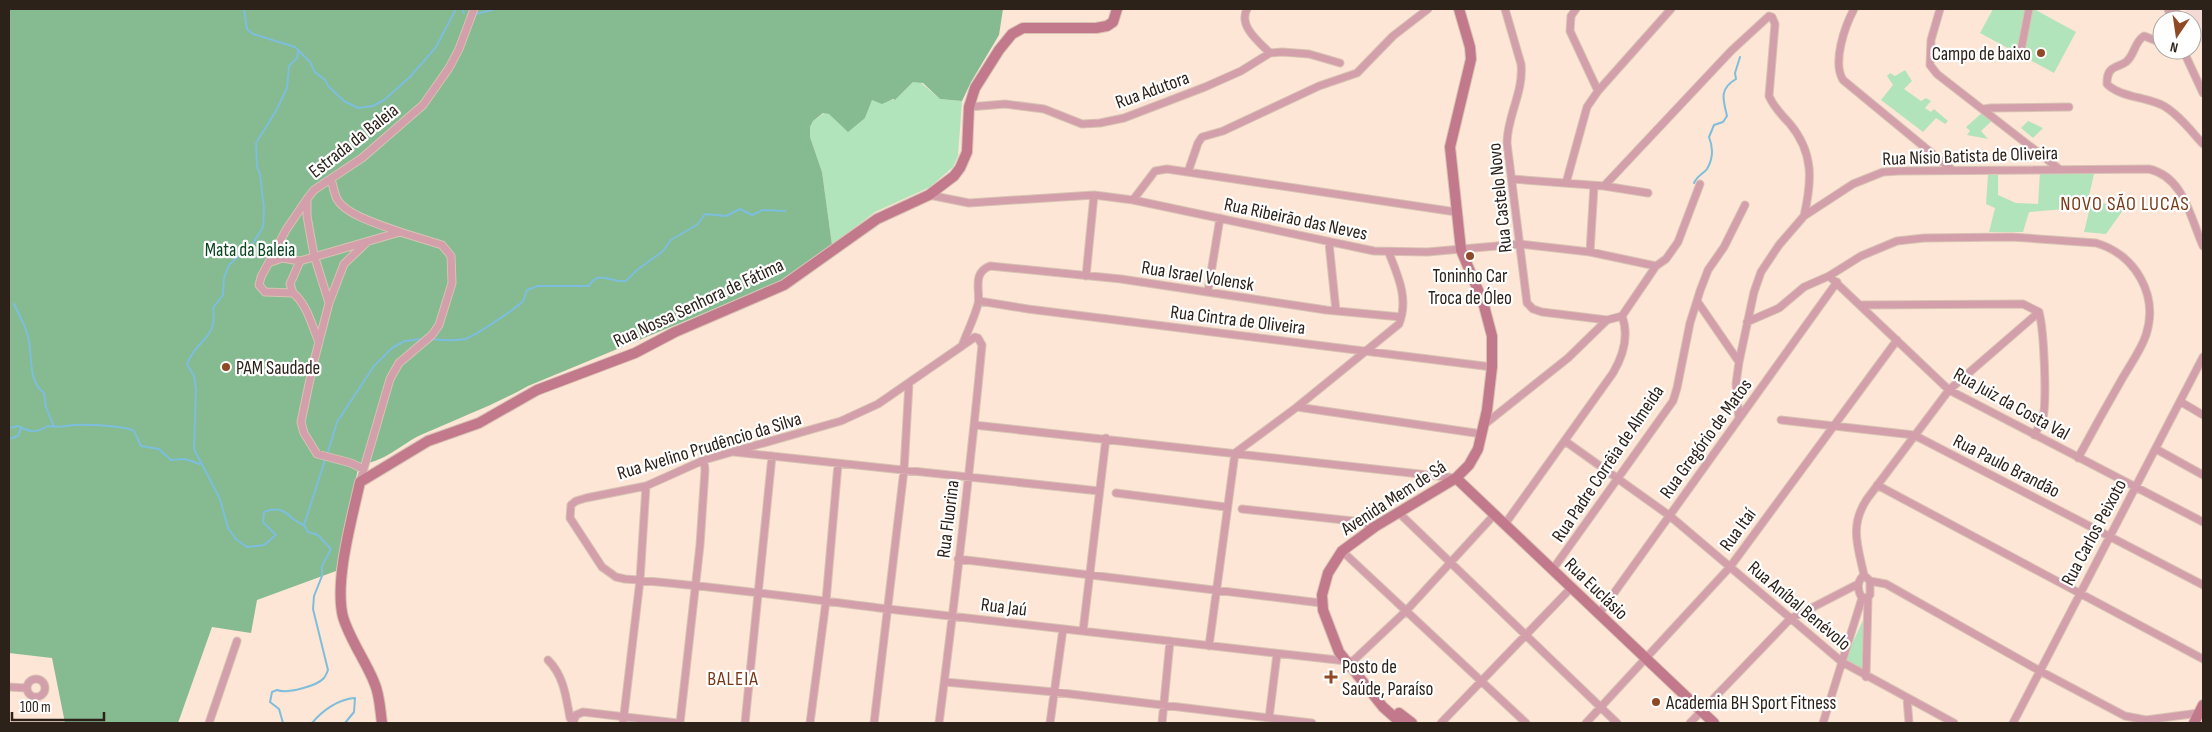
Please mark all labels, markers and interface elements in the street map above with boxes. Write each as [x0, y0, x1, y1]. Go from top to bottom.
north arrow [2152, 10, 2202, 60]
text: N [2169, 38, 2180, 56]
place label: Campo de baixo [1932, 43, 2031, 66]
marker: Campo de baixo [2035, 47, 2047, 59]
street label: Rua Adutora [1113, 66, 1193, 114]
street label: Estrada da Baleia [305, 99, 403, 183]
street label: Rua Castelo Novo [1483, 142, 1518, 254]
street label: Rua Nísio Batista de Oliveira [1882, 142, 2058, 171]
district label: NOVO SÃO LUCAS [2060, 192, 2190, 216]
street label: Rua Ribeirão das Neves [1222, 193, 1370, 246]
park label: Mata da Baleia [205, 239, 295, 262]
marker: Toninho Car Troca de Óleo [1464, 250, 1476, 262]
street label: Rua Nossa Senhora de Fátima [610, 254, 787, 353]
street label: Rua Israel Volensk [1140, 256, 1256, 297]
place label: Toninho Car Troca de Óleo [1428, 265, 1512, 310]
street label: Rua Cintra de Oliveira [1169, 301, 1307, 340]
place label: PAM Saudade [236, 357, 320, 380]
marker: PAM Saudade [220, 361, 232, 373]
street label: Rua Juiz da Costa Val [1949, 363, 2073, 446]
street label: Rua Gregório de Matos [1655, 374, 1757, 503]
street label: Rua Padre Corrêia de Almeida [1547, 381, 1669, 547]
street label: Rua Avelino Prudêncio da Silva [615, 407, 804, 485]
street label: Rua Paulo Brandão [1949, 430, 2064, 503]
street label: Avenida Mem de Sá [1336, 456, 1451, 541]
street label: Rua Carlos Peixoto [2057, 475, 2132, 590]
street label: Rua Fluorina [932, 479, 965, 559]
street label: Rua Itaí [1715, 504, 1762, 556]
street label: Rua Euclásio [1559, 553, 1633, 625]
street label: Rua Aníbal Benévolo [1743, 556, 1855, 656]
street label: Rua Jaú [979, 593, 1028, 622]
place label: Posto de Saúde, Paraíso [1342, 656, 1433, 701]
district label: BALEIA [707, 667, 759, 691]
marker: Posto de Saúde, Paraíso [1324, 670, 1338, 684]
scale bar [12, 690, 105, 722]
place label: Academia BH Sport Fitness [1665, 692, 1836, 715]
marker: Academia BH Sport Fitness [1650, 696, 1662, 708]
text: 100 m [20, 698, 51, 717]

